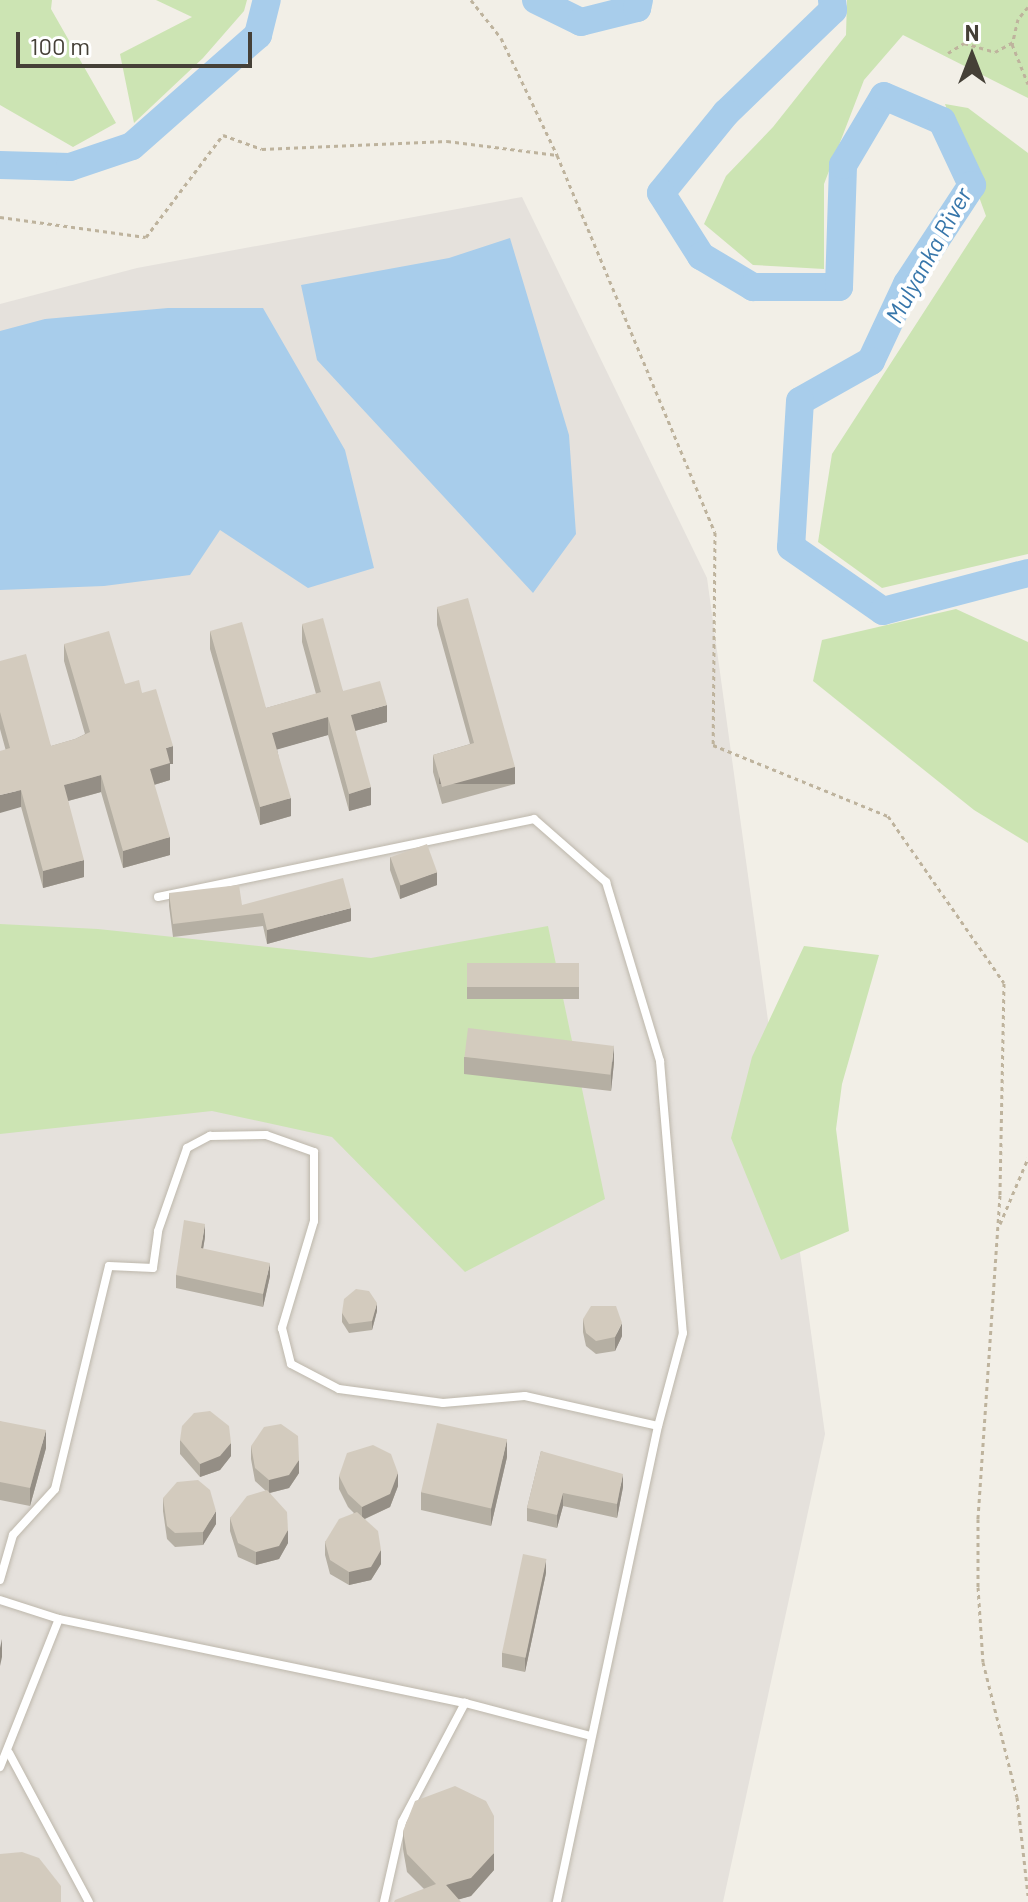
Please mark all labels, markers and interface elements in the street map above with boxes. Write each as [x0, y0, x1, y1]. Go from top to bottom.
scale bar [20, 16, 256, 66]
north arrow [932, 16, 1012, 96]
text: N [965, 19, 979, 45]
text: 100 m [30, 31, 90, 60]
water label: Mulyanka River [879, 182, 977, 328]

